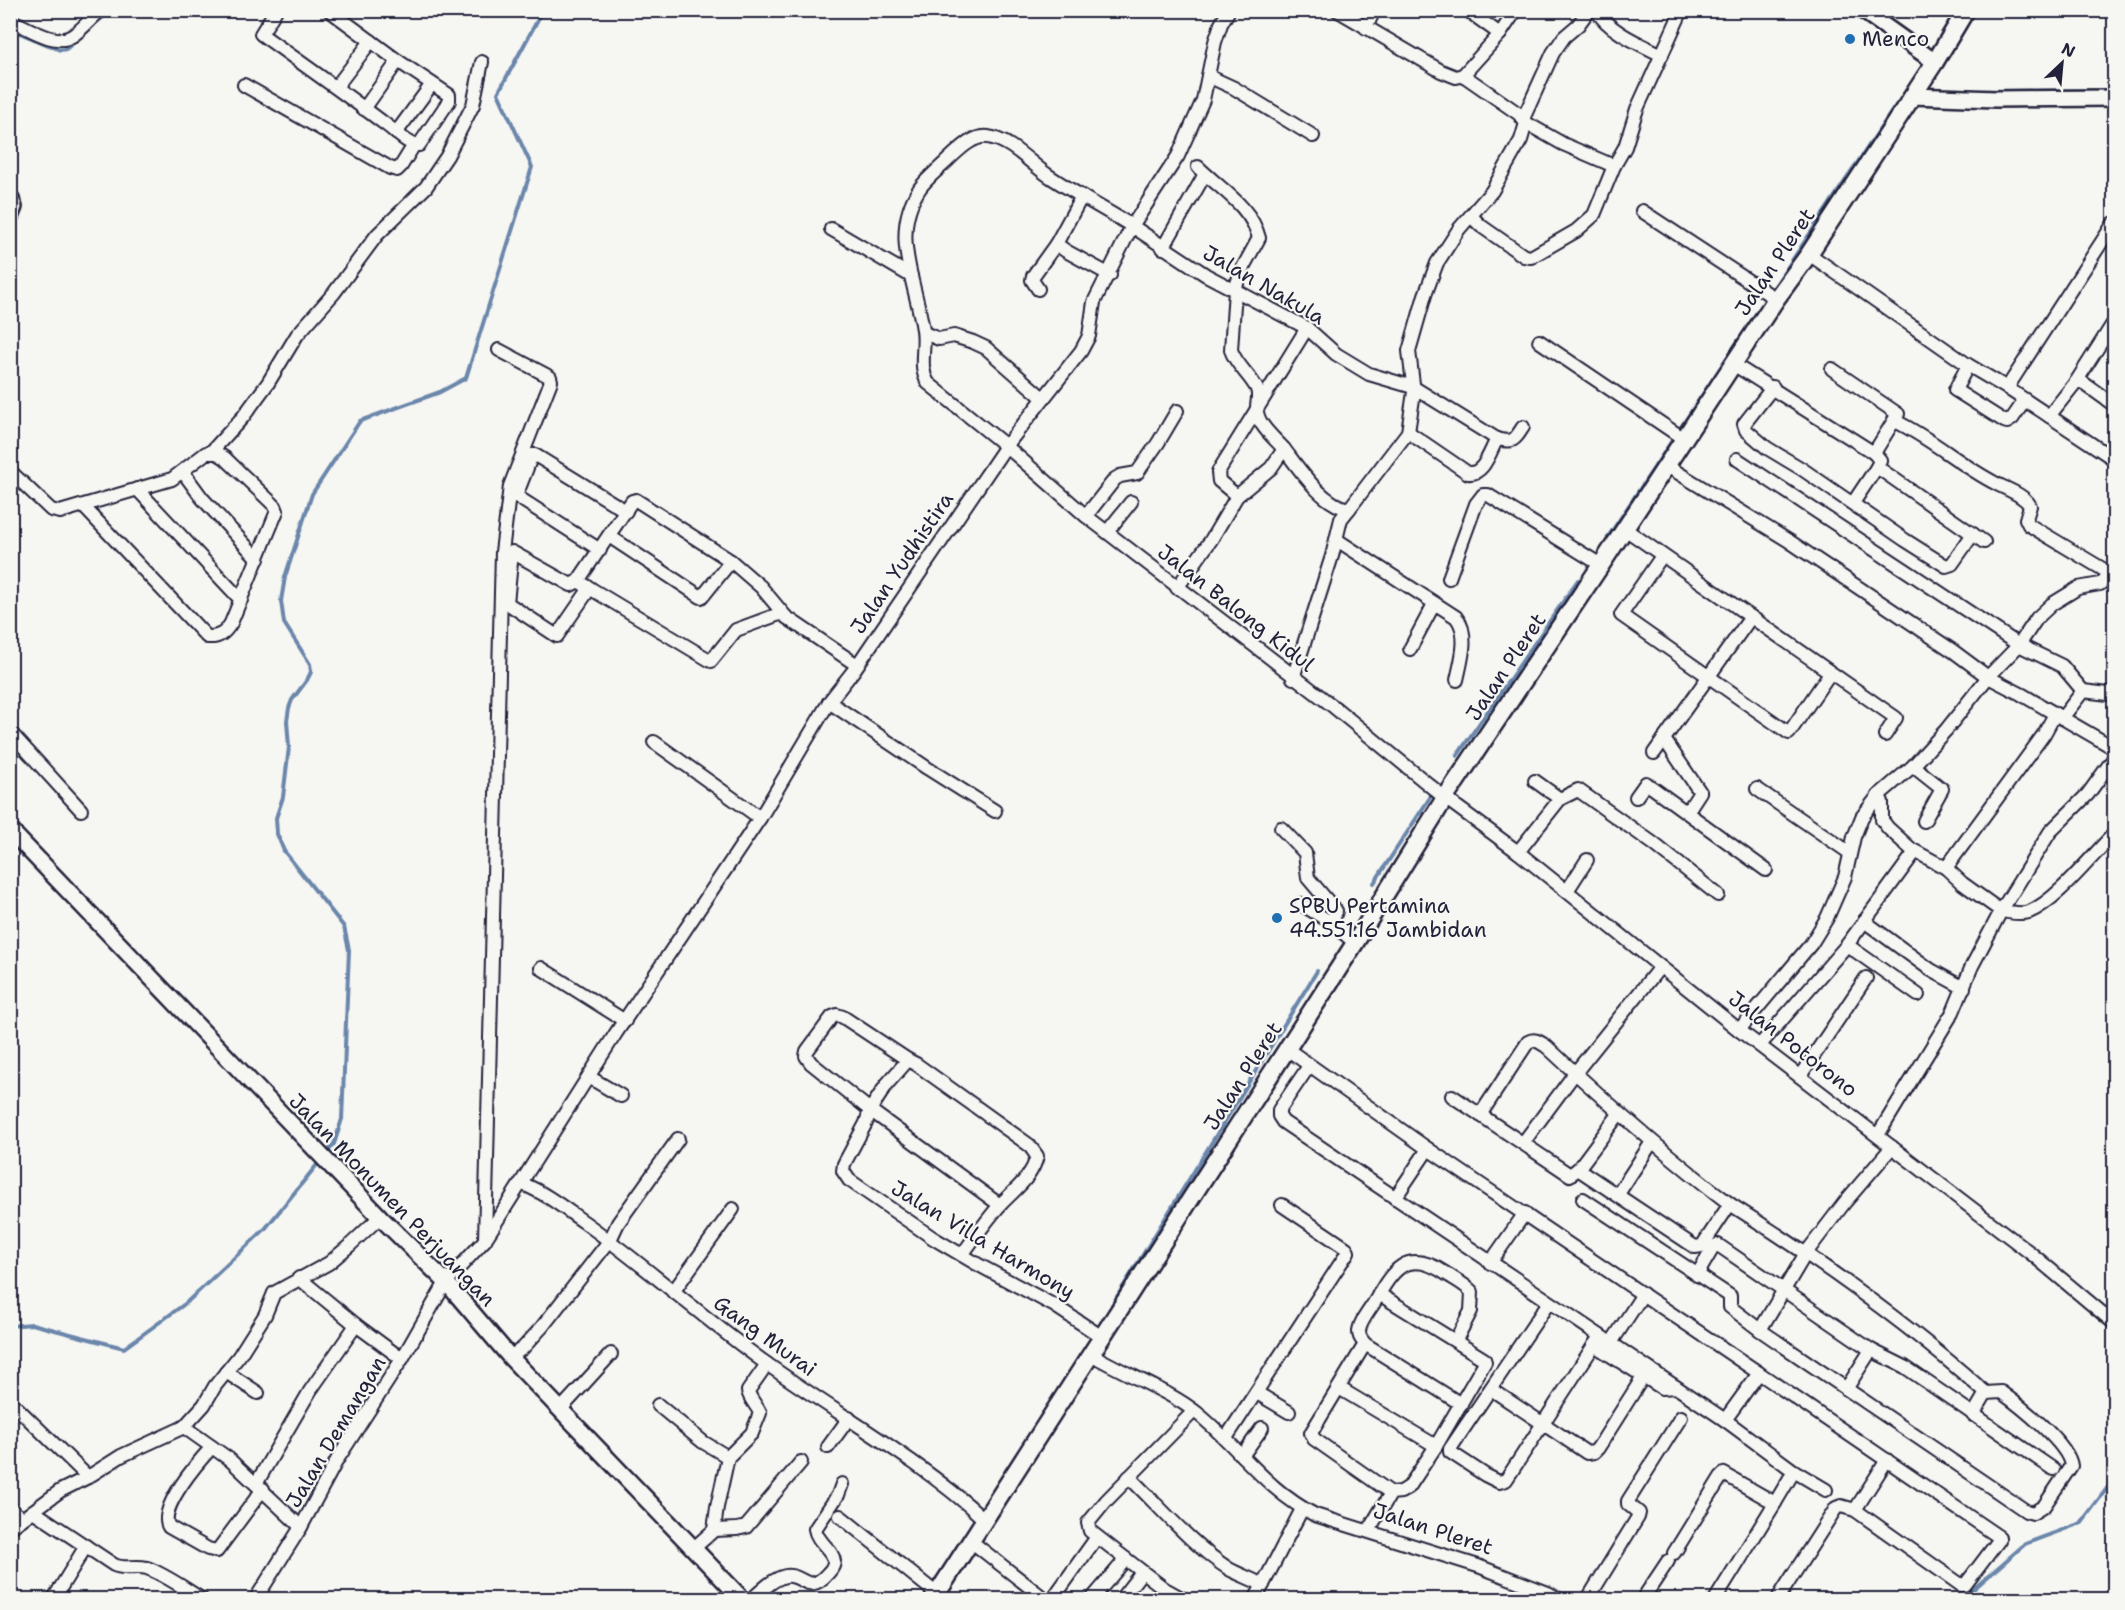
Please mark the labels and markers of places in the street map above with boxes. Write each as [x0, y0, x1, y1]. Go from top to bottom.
place label: Menco [1862, 25, 1929, 53]
marker: Menco [1843, 32, 1857, 46]
place label: SPBU Pertamina 44.551.16 Jambidan [1289, 892, 1487, 944]
marker: SPBU Pertamina 44.551.16 Jambidan [1270, 911, 1284, 925]

